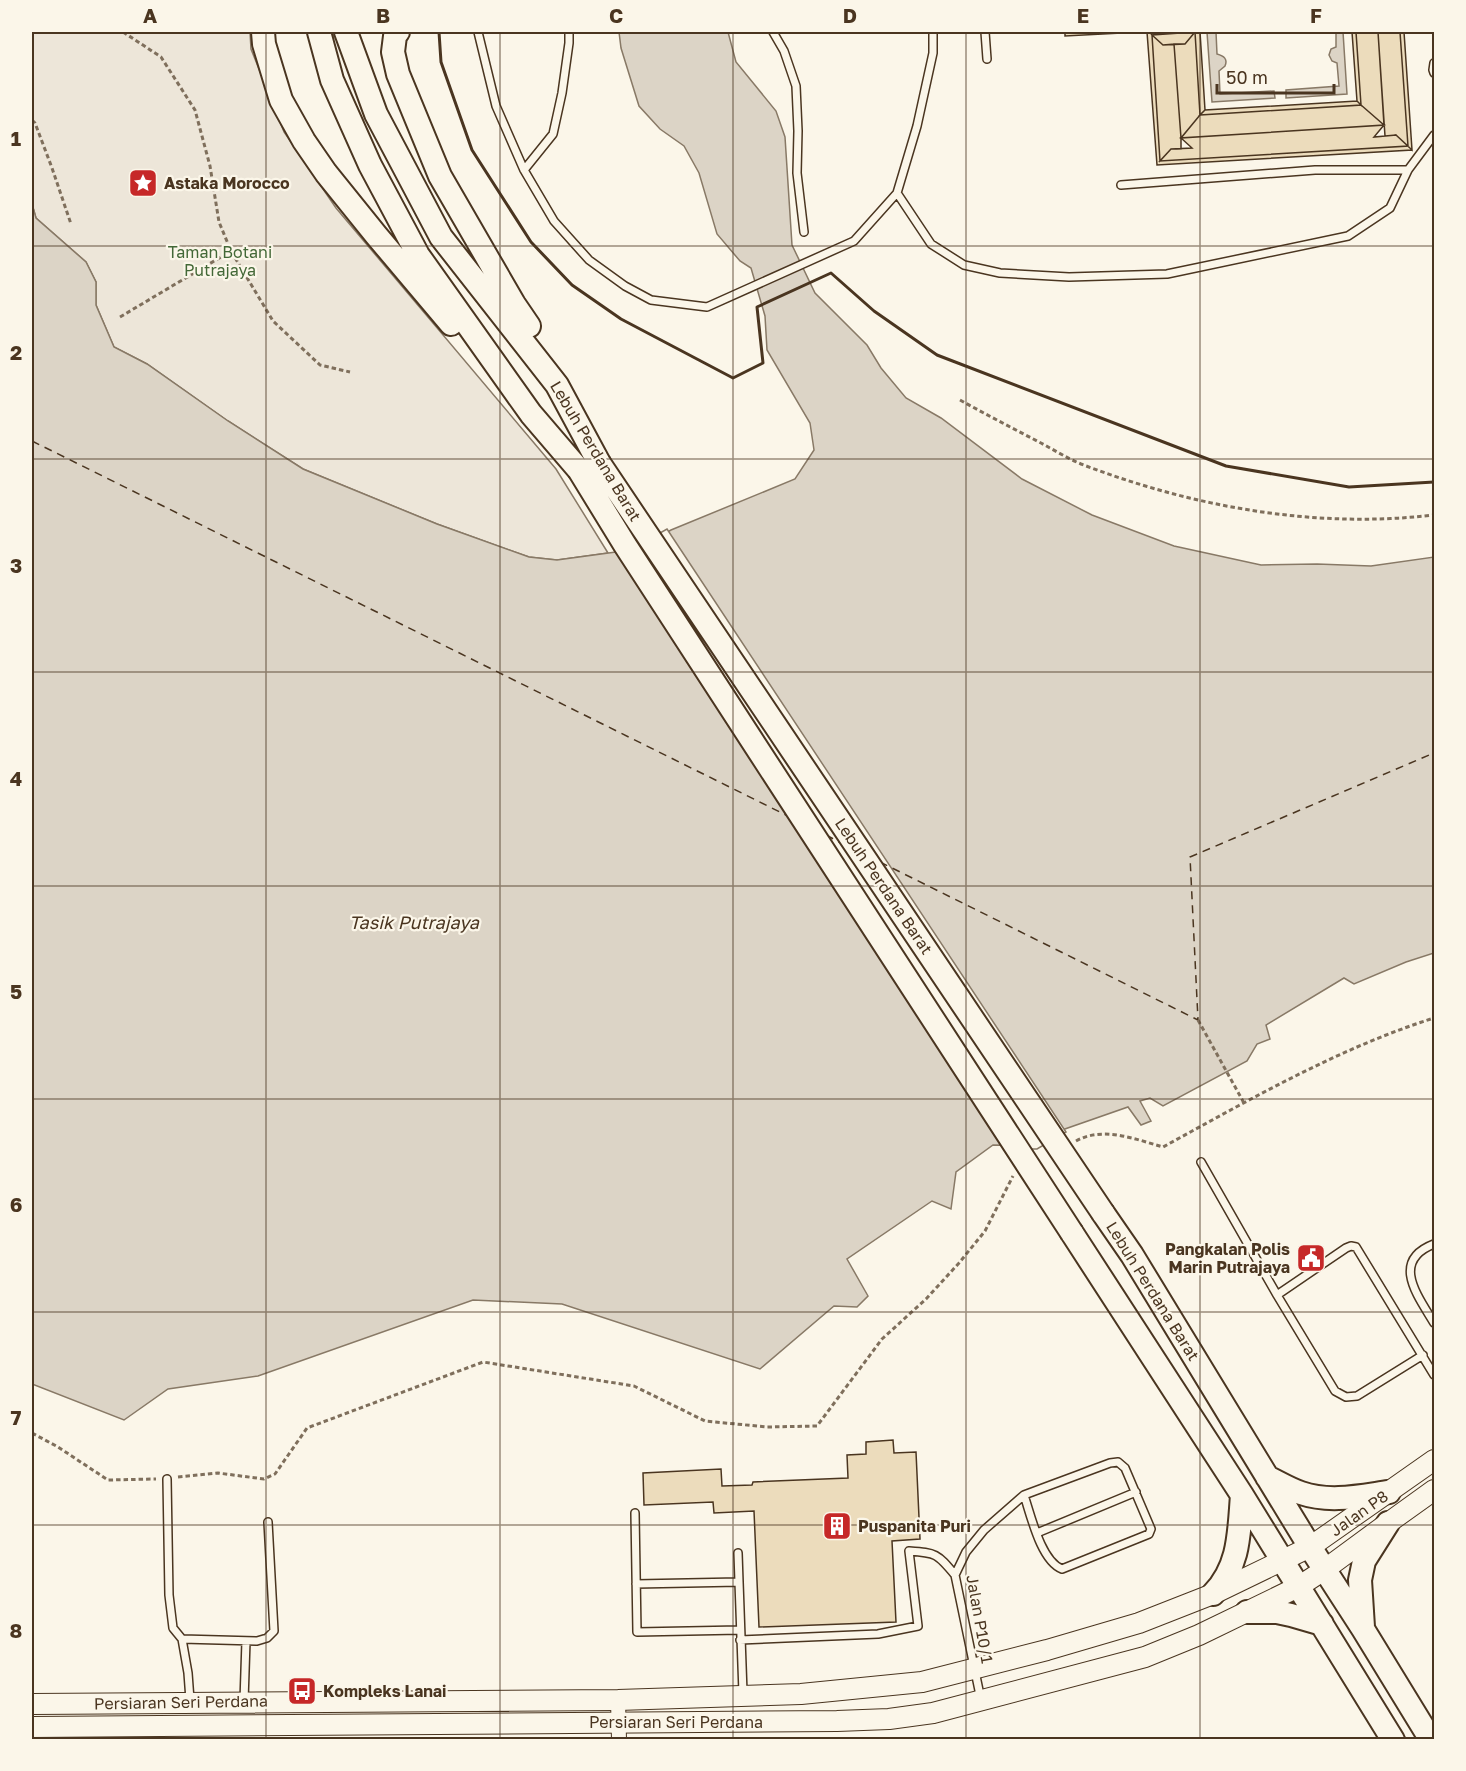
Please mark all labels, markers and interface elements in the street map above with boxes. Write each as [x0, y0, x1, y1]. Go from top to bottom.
text: A [143, 3, 157, 27]
text: B [376, 3, 390, 27]
text: C [609, 3, 623, 27]
text: D [843, 3, 857, 27]
text: E [1077, 3, 1089, 27]
text: F [1310, 3, 1322, 27]
scale bar [1217, 57, 1334, 95]
text: 50 m [1226, 66, 1268, 88]
text: 1 [11, 126, 21, 150]
place icon: Astaka Morocco [127, 167, 159, 199]
place label: Astaka Morocco [164, 173, 290, 193]
park label: Taman Botani Putrajaya [168, 242, 272, 280]
text: 2 [10, 340, 22, 364]
street label: Lebuh Perdana Barat [546, 377, 646, 525]
text: 3 [10, 553, 22, 577]
text: 4 [10, 766, 22, 790]
street label: Lebuh Perdana Barat [831, 814, 937, 958]
water label: Tasik Putrajaya [349, 911, 480, 933]
text: 5 [10, 979, 22, 1003]
text: 6 [10, 1192, 22, 1216]
street label: Lebuh Perdana Barat [1102, 1218, 1204, 1364]
place label: Pangkalan Polis Marin Putrajaya [1165, 1239, 1290, 1277]
public building icon: Pangkalan Polis Marin Putrajaya [1295, 1242, 1327, 1274]
text: 7 [11, 1405, 22, 1429]
street label: Jalan P8 [1326, 1486, 1392, 1540]
building icon: Puspanita Puri [821, 1510, 853, 1542]
place label: Puspanita Puri [858, 1516, 971, 1536]
street label: Jalan P10/1 [962, 1573, 998, 1665]
text: 8 [10, 1618, 22, 1642]
bus stop icon: Kompleks Lanai [286, 1675, 318, 1707]
place label: Kompleks Lanai [323, 1681, 447, 1701]
street label: Persiaran Seri Perdana [94, 1690, 268, 1714]
street label: Persiaran Seri Perdana [589, 1712, 763, 1732]

